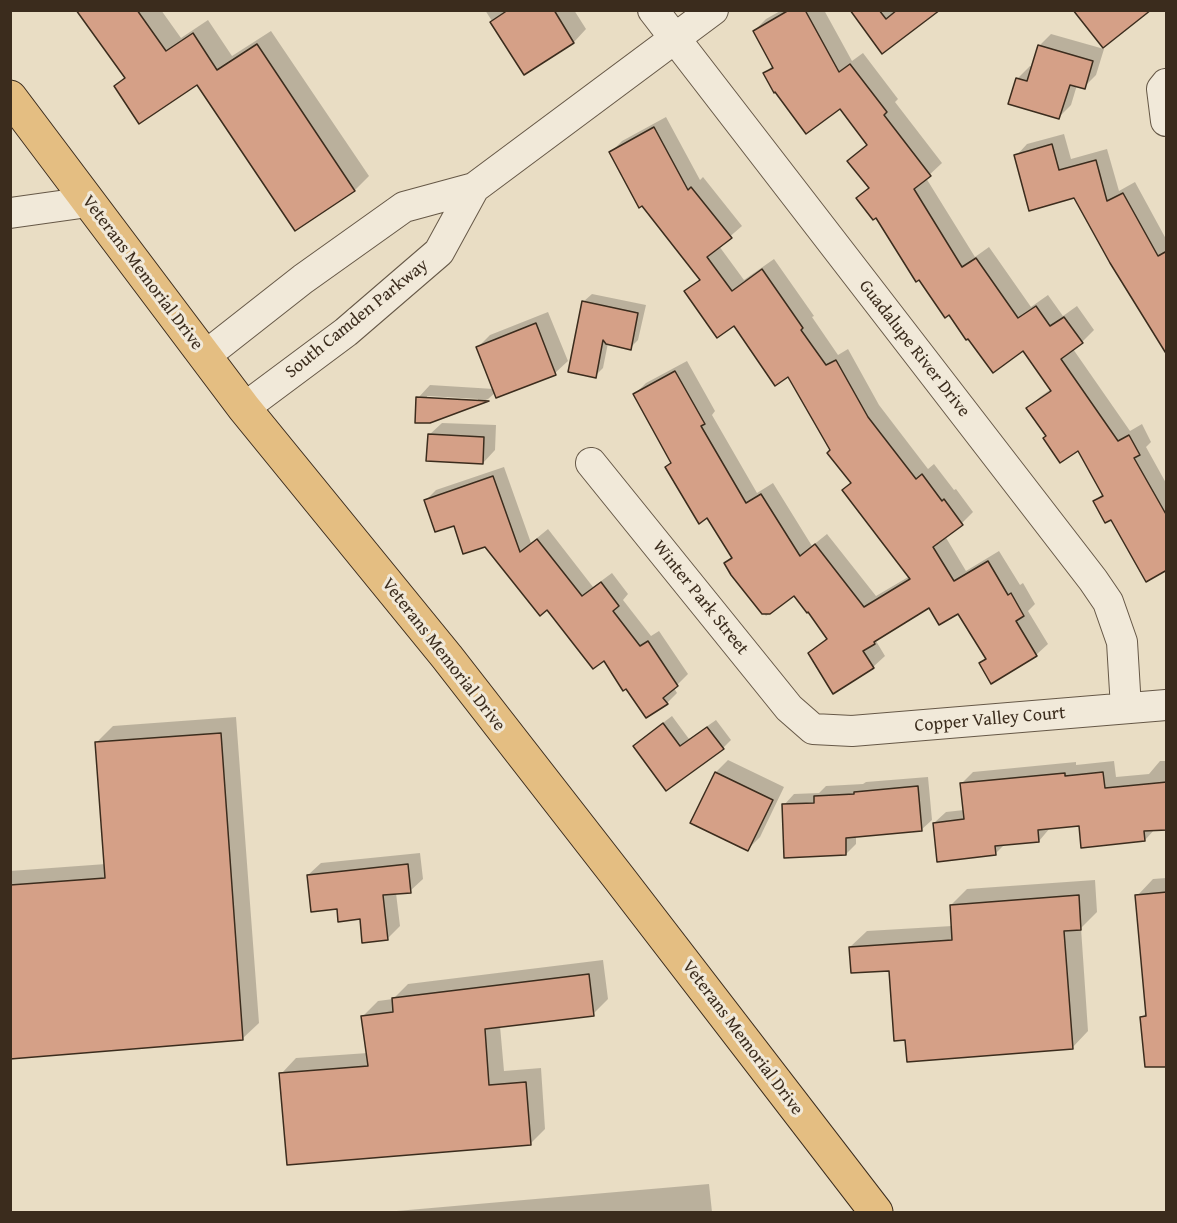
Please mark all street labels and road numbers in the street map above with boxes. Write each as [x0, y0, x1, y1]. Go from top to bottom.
street label: Veterans Memorial Drive [77, 191, 207, 355]
street label: South Camden Parkway [281, 255, 433, 383]
street label: Guadalupe River Drive [854, 276, 974, 422]
street label: Winter Park Street [647, 536, 753, 660]
street label: Veterans Memorial Drive [376, 574, 510, 736]
street label: Copper Valley Court [914, 703, 1066, 737]
street label: Veterans Memorial Drive [677, 956, 807, 1120]

